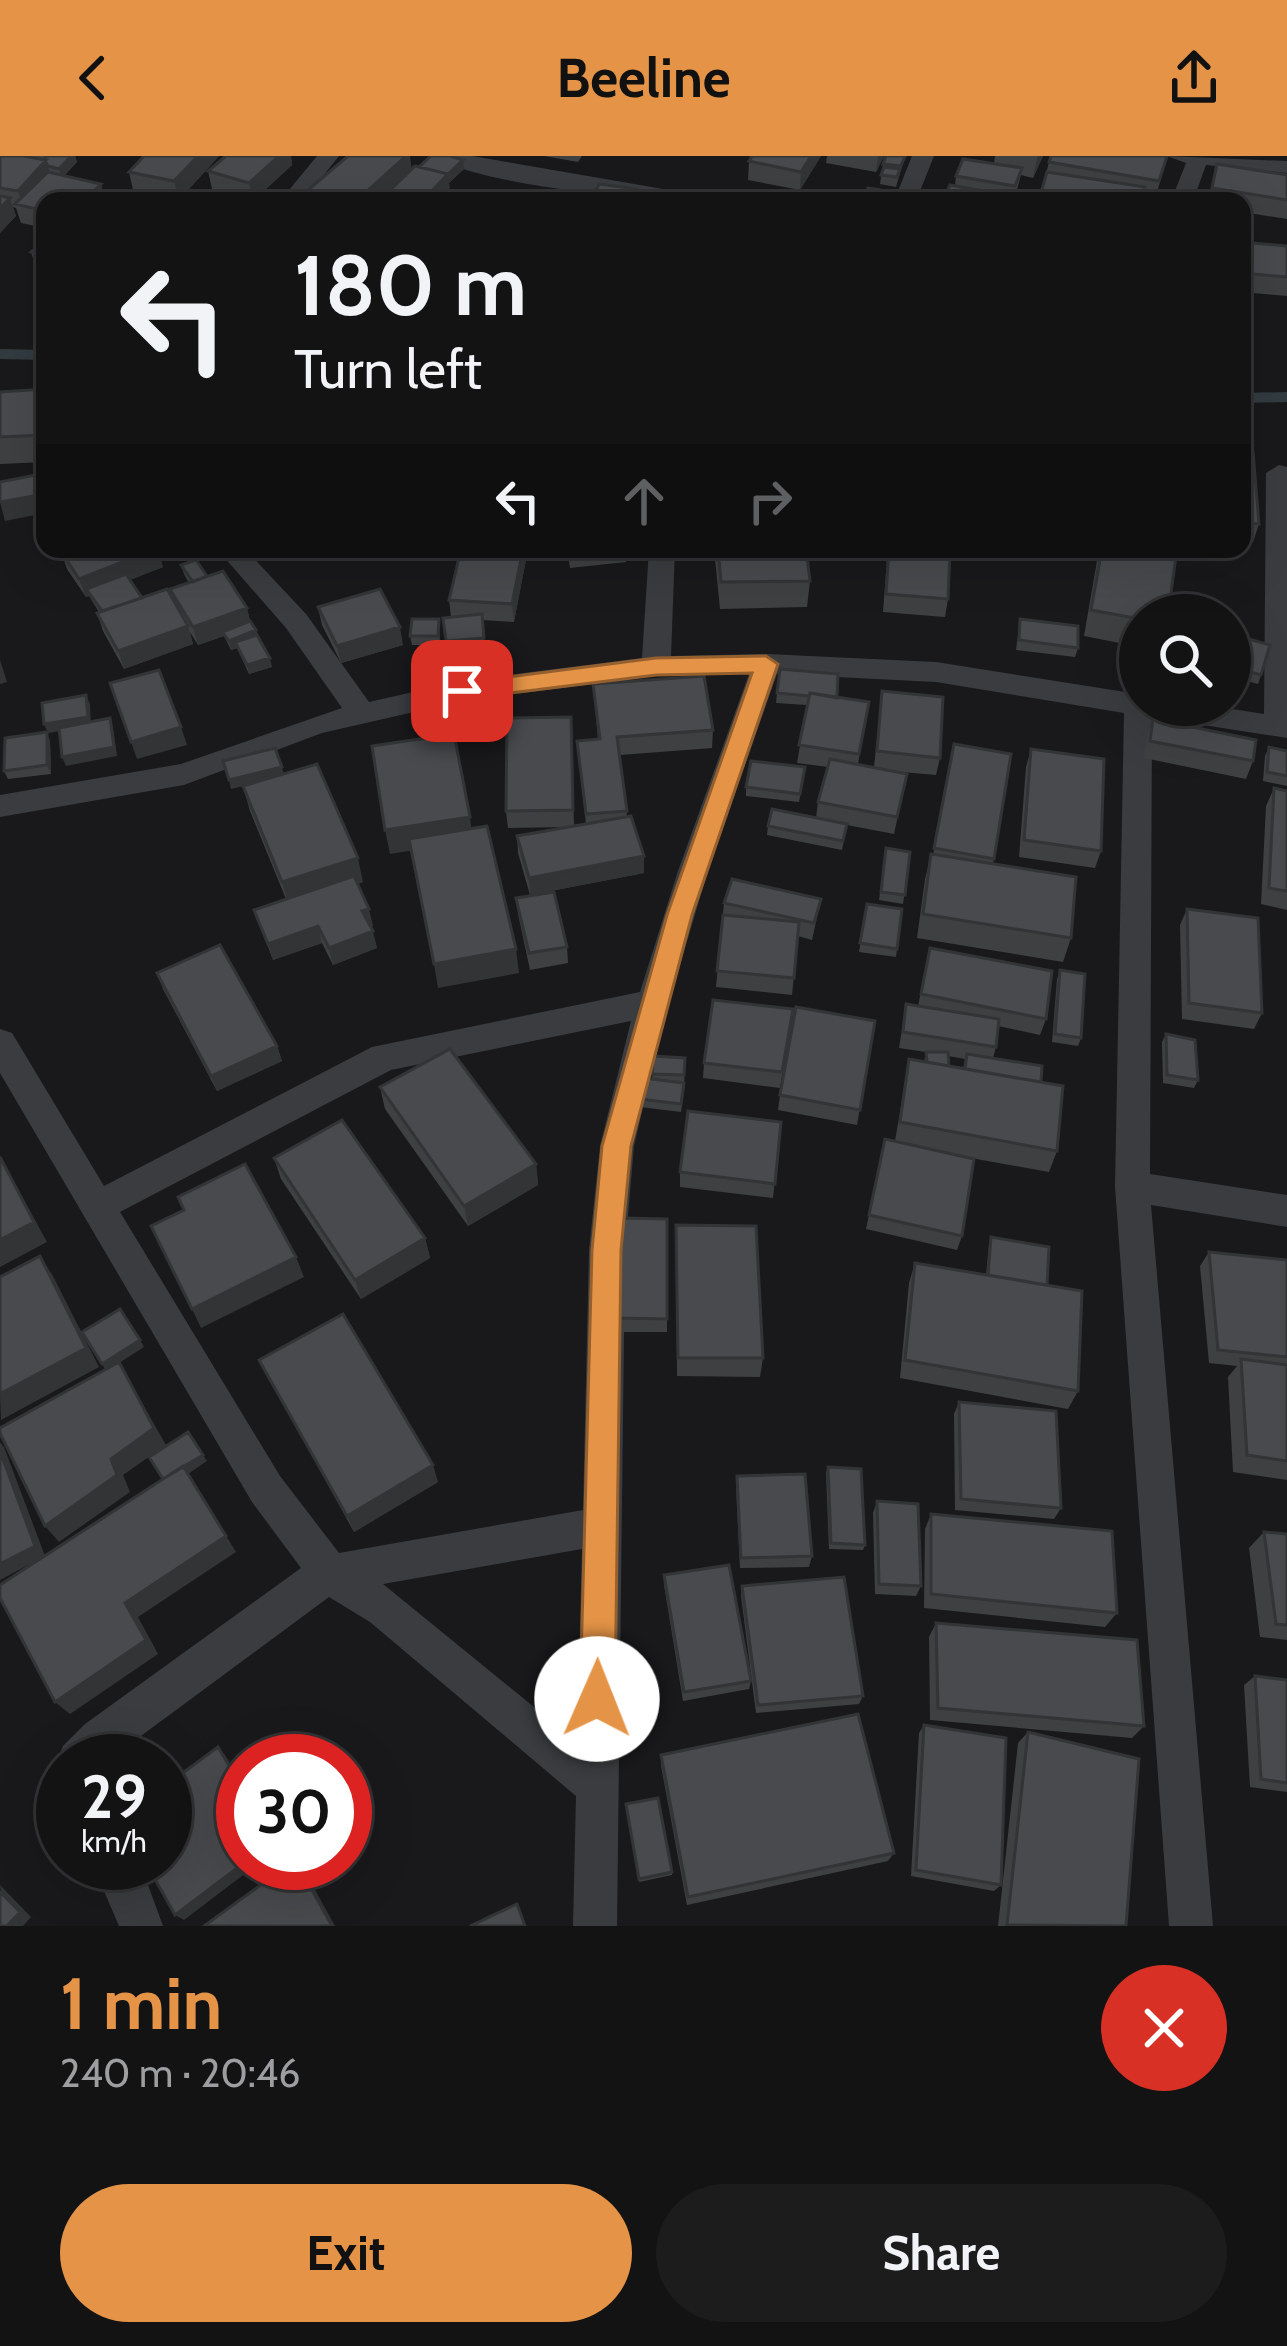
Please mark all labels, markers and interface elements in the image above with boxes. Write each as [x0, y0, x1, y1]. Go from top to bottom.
icon: back [60, 45, 126, 111]
text: Beeline [556, 45, 731, 111]
icon: share [1161, 45, 1227, 111]
text: 180 m [294, 234, 527, 336]
icon: left [96, 240, 252, 396]
text: Turn left [294, 336, 482, 402]
icon: left [485, 468, 551, 534]
icon: ahead [611, 468, 677, 534]
icon: right [737, 468, 803, 534]
map controls [1119, 594, 1251, 726]
button: search [1119, 594, 1251, 726]
pin [411, 640, 513, 742]
icon: arrive [429, 658, 495, 724]
position arrow [534, 1636, 660, 1762]
speed limit sign: 30 [216, 1734, 372, 1890]
text: 29 [81, 1760, 147, 1833]
text: km/h [81, 1823, 147, 1860]
text: 1 min [60, 1960, 222, 2047]
button: close [1101, 1965, 1227, 2091]
text: 240 m · 20:46 [60, 2049, 300, 2097]
button: Exit [60, 2184, 632, 2322]
button: Share [656, 2184, 1227, 2322]

